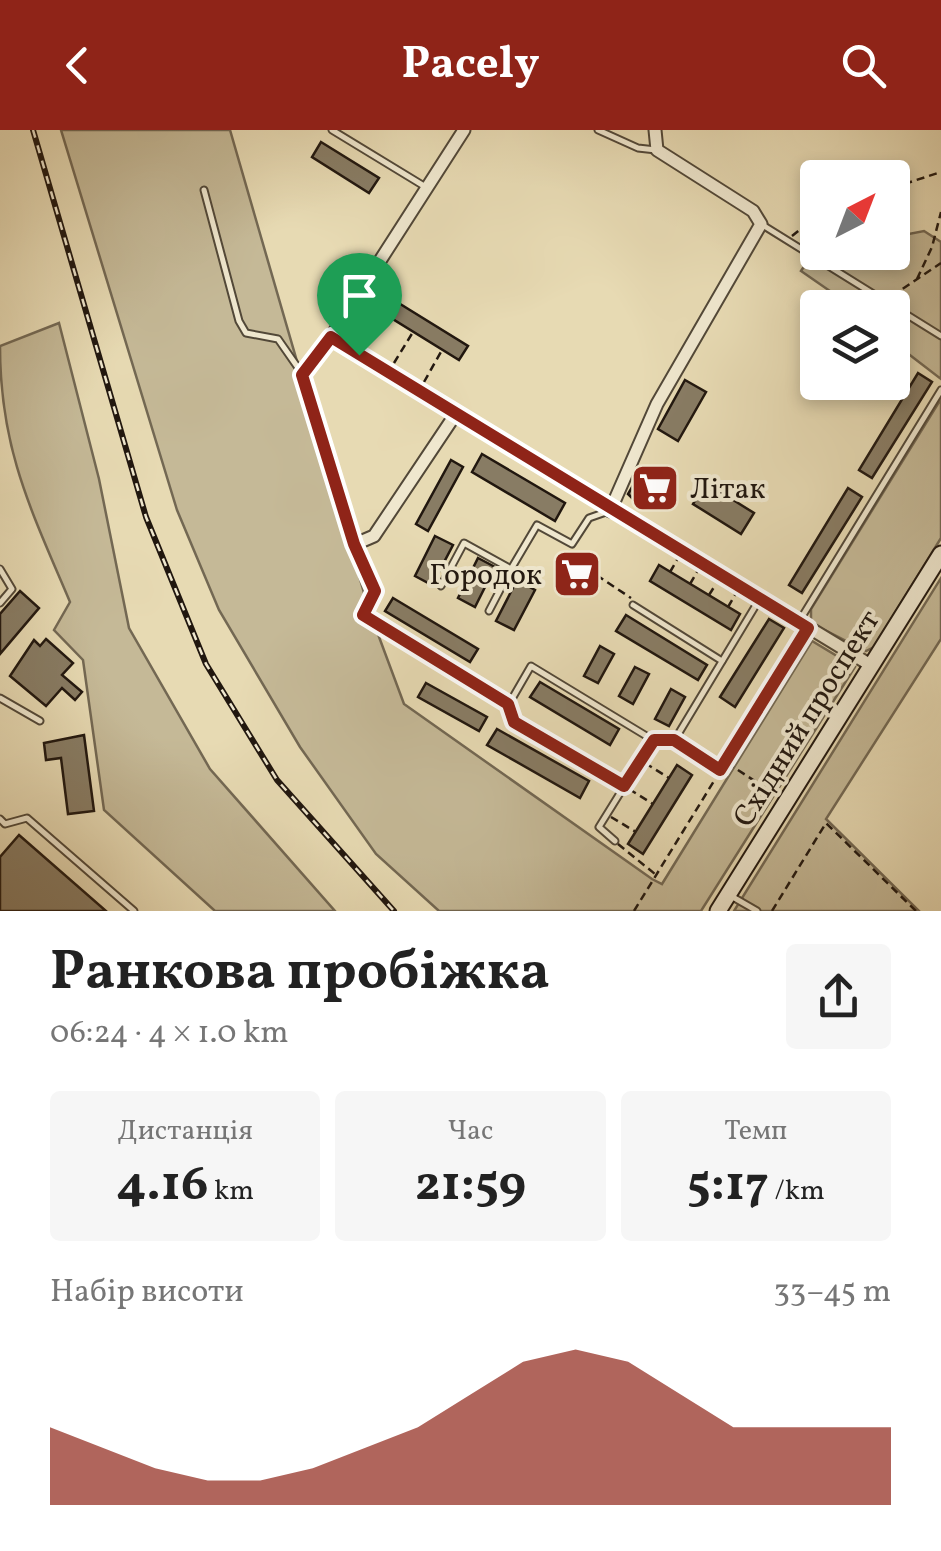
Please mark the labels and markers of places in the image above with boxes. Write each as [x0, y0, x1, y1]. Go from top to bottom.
pin [317, 253, 402, 356]
supermarket icon: Літак [629, 462, 681, 514]
place label: Літак [690, 469, 765, 511]
supermarket icon: Городок [551, 548, 603, 600]
place label: Городок [429, 555, 542, 597]

